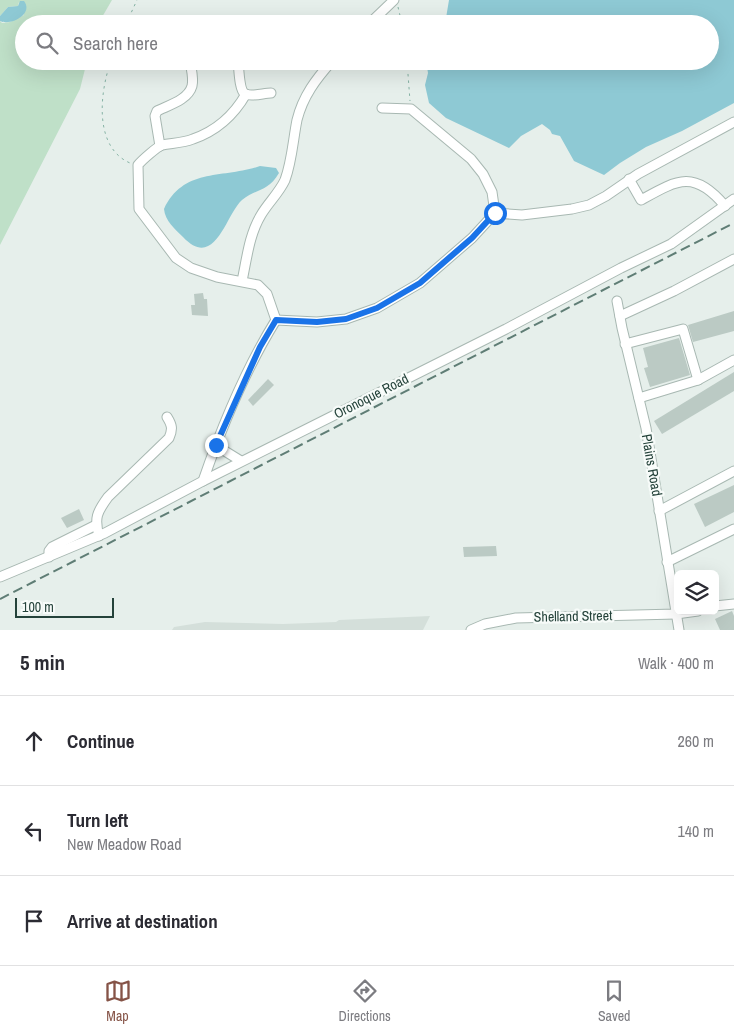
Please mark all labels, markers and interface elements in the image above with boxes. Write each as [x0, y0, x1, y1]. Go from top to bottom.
search box [15, 15, 719, 70]
icon: search [33, 29, 61, 57]
text: Search here [73, 30, 158, 56]
route start [484, 202, 507, 225]
street label: Oronoque Road [331, 369, 411, 423]
street label: Plains Road [638, 433, 666, 497]
route end [205, 434, 228, 457]
map controls [674, 570, 719, 615]
button: layers [674, 570, 719, 615]
scale bar [15, 595, 114, 618]
text: 100 m [22, 598, 54, 616]
street label: Shelland Street [534, 606, 612, 626]
text: 5 min [20, 648, 65, 677]
text: Walk · 400 m [638, 652, 714, 674]
icon: ahead [20, 727, 48, 755]
text: Continue [67, 728, 135, 754]
text: 260 m [678, 730, 714, 752]
text: Turn left [67, 807, 128, 833]
icon: left [20, 817, 48, 845]
text: 140 m [678, 820, 714, 842]
text: New Meadow Road [67, 833, 181, 855]
icon: arrive [20, 907, 48, 935]
text: Arrive at destination [67, 908, 218, 934]
tab: Map [104, 977, 132, 1025]
tab: Directions [339, 977, 391, 1025]
tab: Saved [598, 977, 630, 1025]

